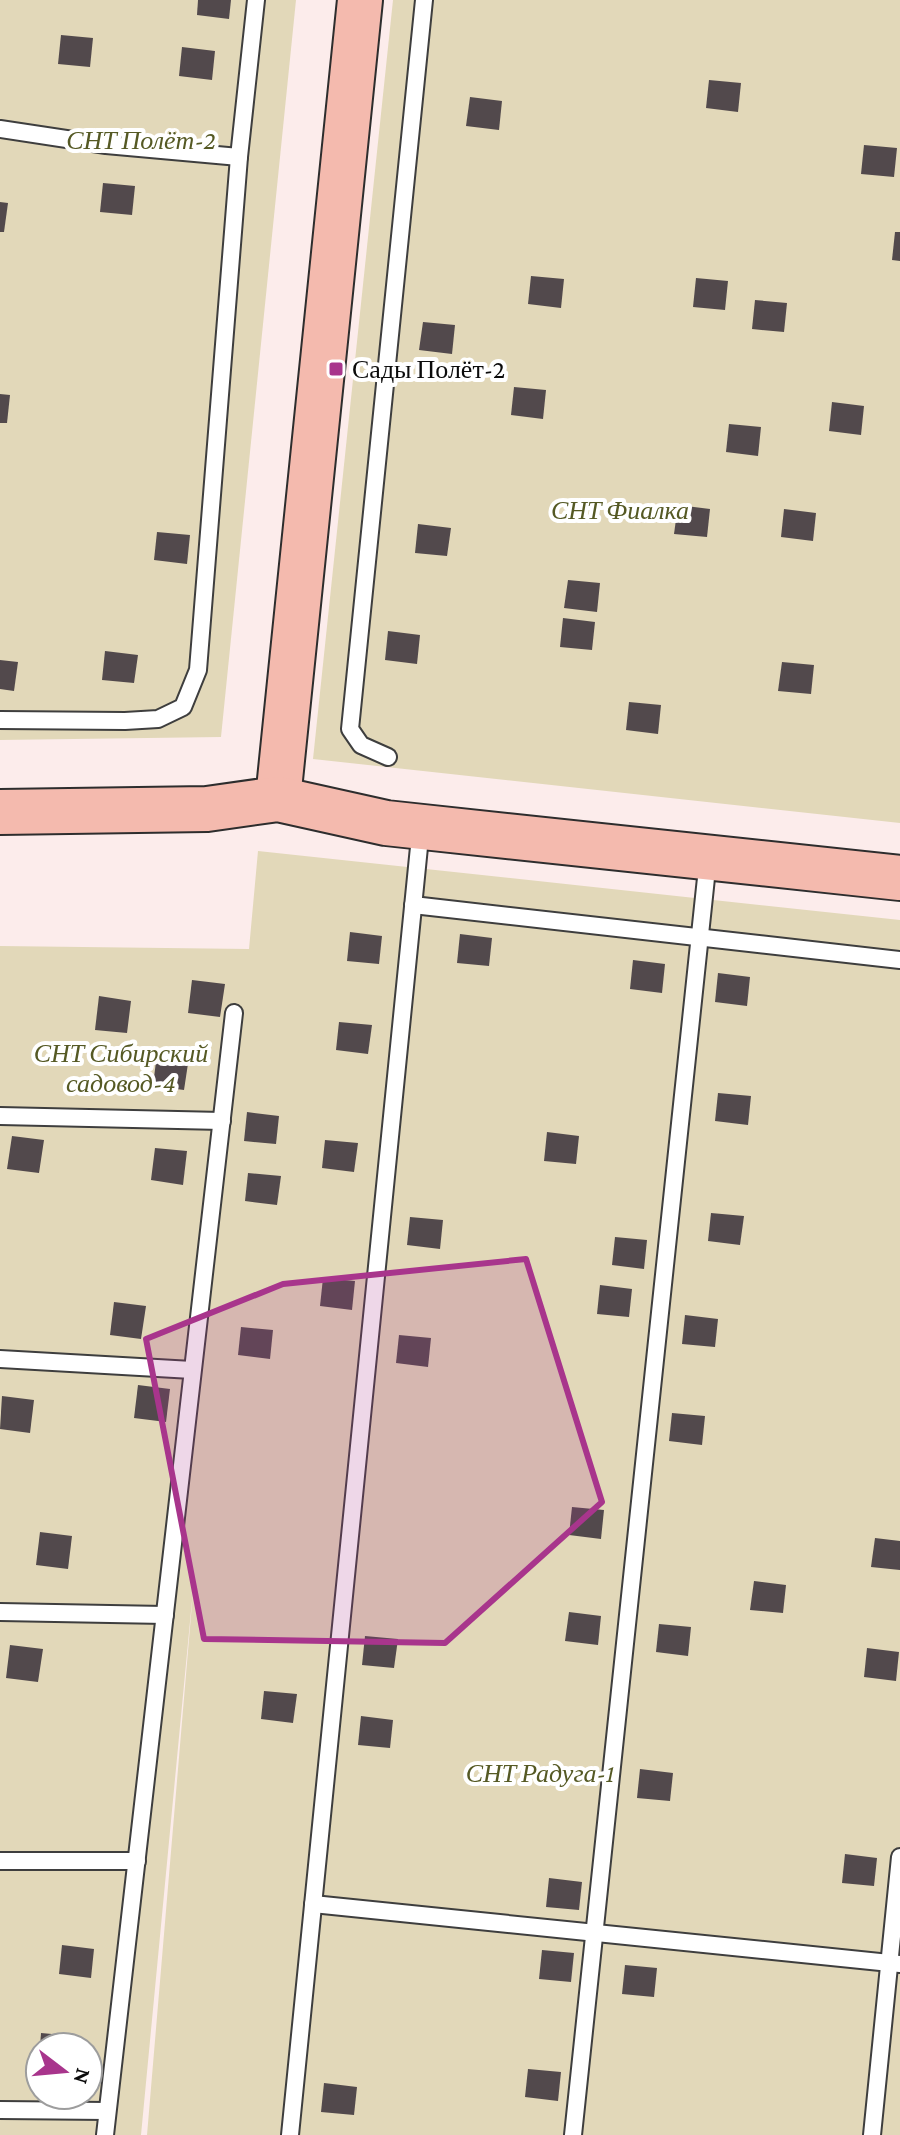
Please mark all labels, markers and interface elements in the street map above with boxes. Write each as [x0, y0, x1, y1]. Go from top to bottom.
park label: СНТ Полёт-2 [66, 126, 216, 155]
place label: Сады Полёт-2 [352, 355, 505, 384]
marker: Сады Полёт-2 [327, 360, 345, 378]
park label: СНТ Фиалка [551, 496, 689, 525]
park label: СНТ Сибирский садовод-4 [34, 1039, 208, 1098]
park label: СНТ Радуга-1 [466, 1759, 614, 1788]
north arrow [24, 2031, 104, 2111]
text: N [69, 2066, 97, 2087]

